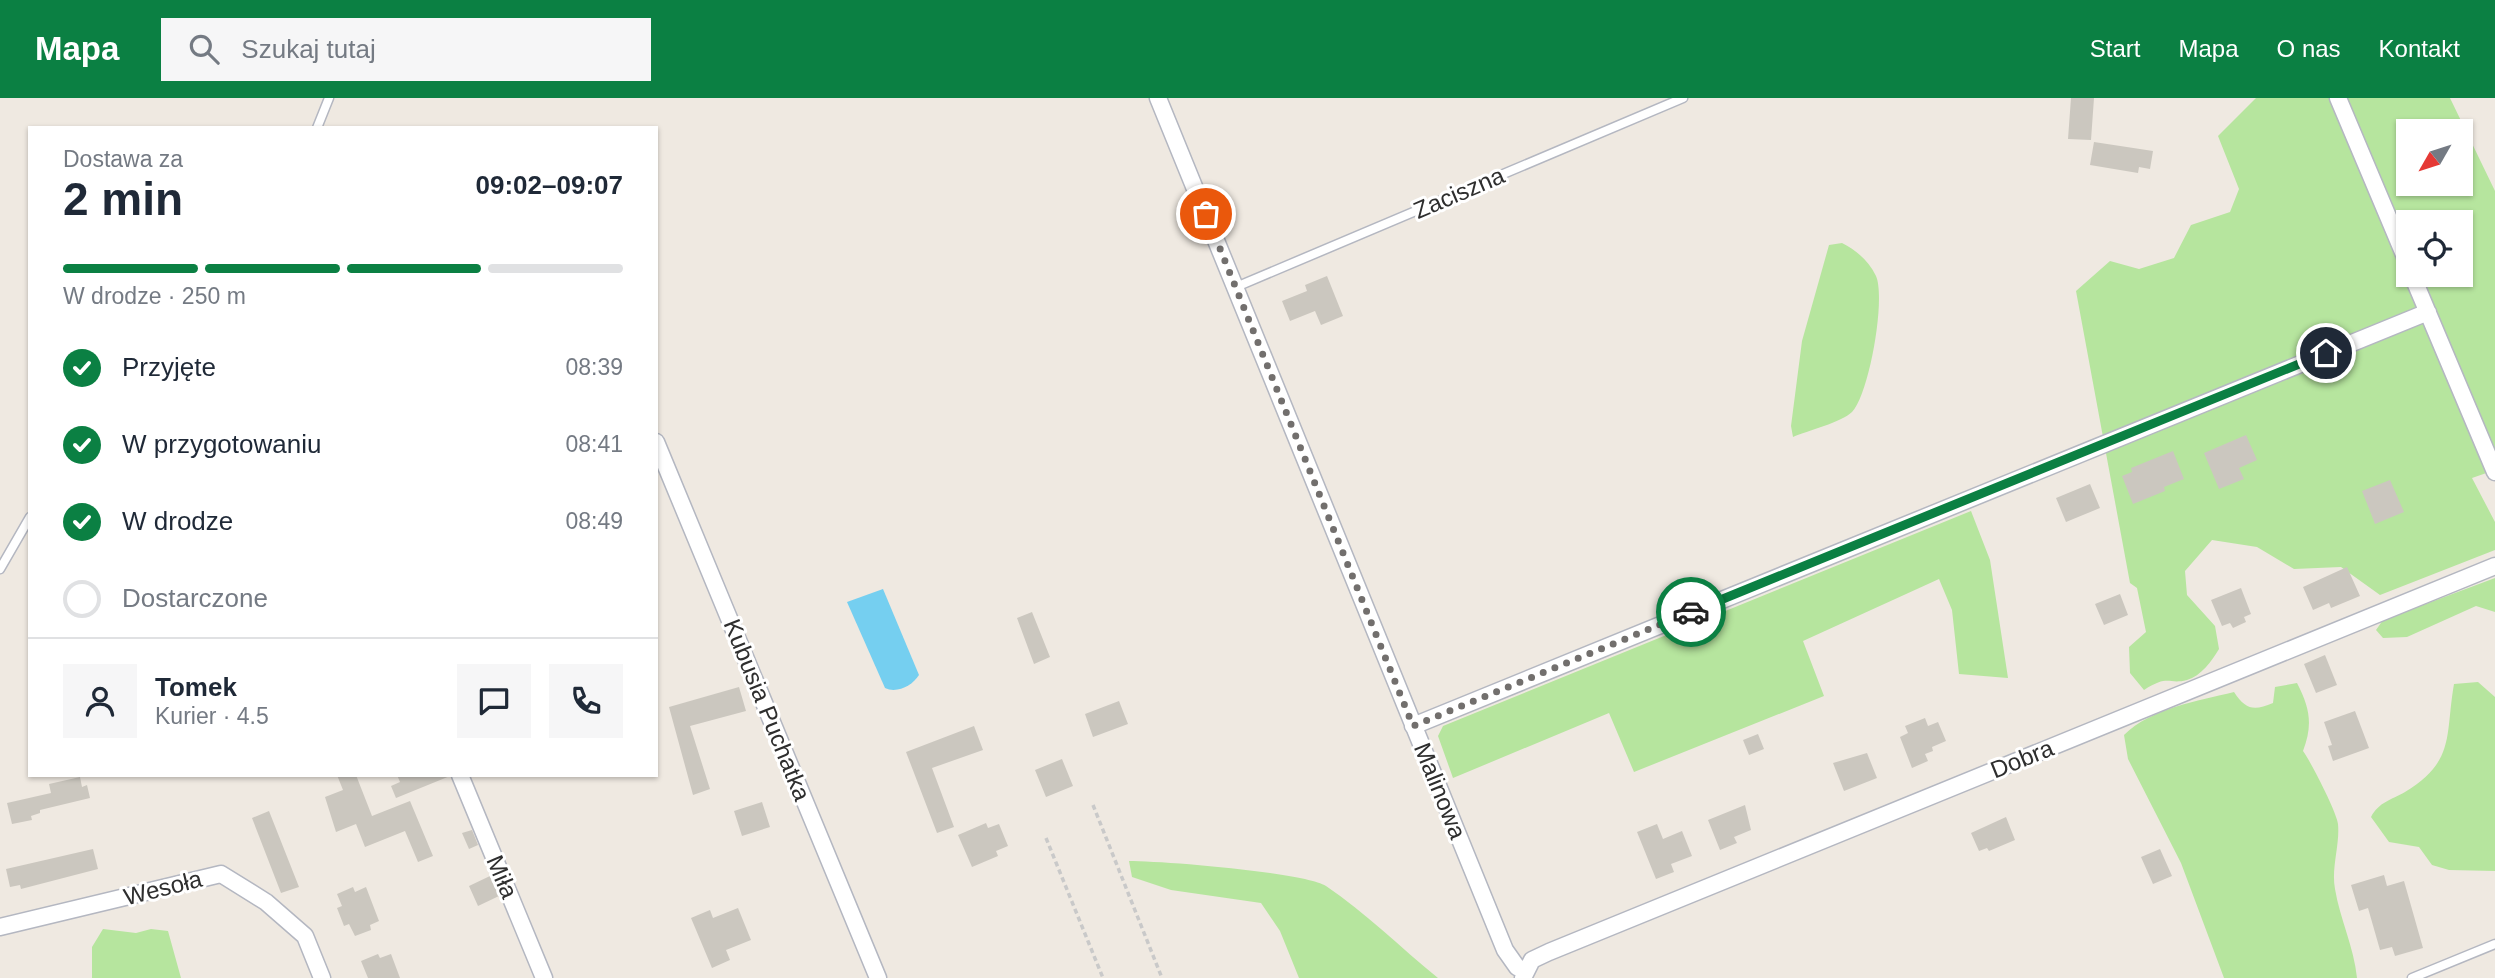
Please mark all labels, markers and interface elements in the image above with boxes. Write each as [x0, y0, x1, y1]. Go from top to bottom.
search box [161, 18, 651, 81]
text: Mapa [35, 30, 119, 67]
icon: search [185, 30, 223, 68]
text: Szukaj tutaj [241, 34, 376, 64]
text: Start [2090, 35, 2141, 62]
text: Mapa [2179, 35, 2239, 62]
text: O nas [2277, 35, 2341, 62]
text: Kontakt [2379, 35, 2460, 62]
north arrow [2396, 119, 2473, 196]
map controls [2396, 119, 2473, 287]
text: Dostawa za [63, 146, 183, 172]
street label: Zaciszna [1409, 161, 1509, 224]
text: 09:02–09:07 [476, 170, 623, 200]
text: 2 min [63, 173, 183, 225]
pin [1176, 184, 1236, 244]
icon: bag [1187, 195, 1225, 233]
button: locate [2396, 210, 2473, 287]
text: W drodze · 250 m [63, 283, 246, 309]
pin [2296, 323, 2356, 383]
icon: home [2307, 334, 2345, 372]
icon: check [63, 349, 101, 387]
text: Przyjęte [122, 352, 216, 382]
text: 08:39 [565, 354, 623, 380]
icon: check [63, 426, 101, 464]
text: W przygotowaniu [122, 429, 321, 459]
text: 08:41 [565, 431, 623, 457]
icon: check [63, 503, 101, 541]
text: W drodze [122, 506, 233, 536]
text: 08:49 [565, 508, 623, 534]
courier [1656, 577, 1726, 647]
text: Dostarczone [122, 583, 268, 613]
icon: car [1672, 593, 1710, 631]
street label: Kubusia Puchatka [719, 615, 816, 805]
button: person [63, 664, 137, 738]
button: chat [457, 664, 531, 738]
button: phone [549, 664, 623, 738]
text: Tomek [155, 672, 237, 702]
text: Kurier · 4.5 [155, 703, 269, 729]
street label: Dobra [1986, 734, 2058, 783]
street label: Malinowa [1409, 739, 1472, 843]
street label: Miła [481, 851, 524, 903]
street label: Wesoła [121, 865, 205, 910]

